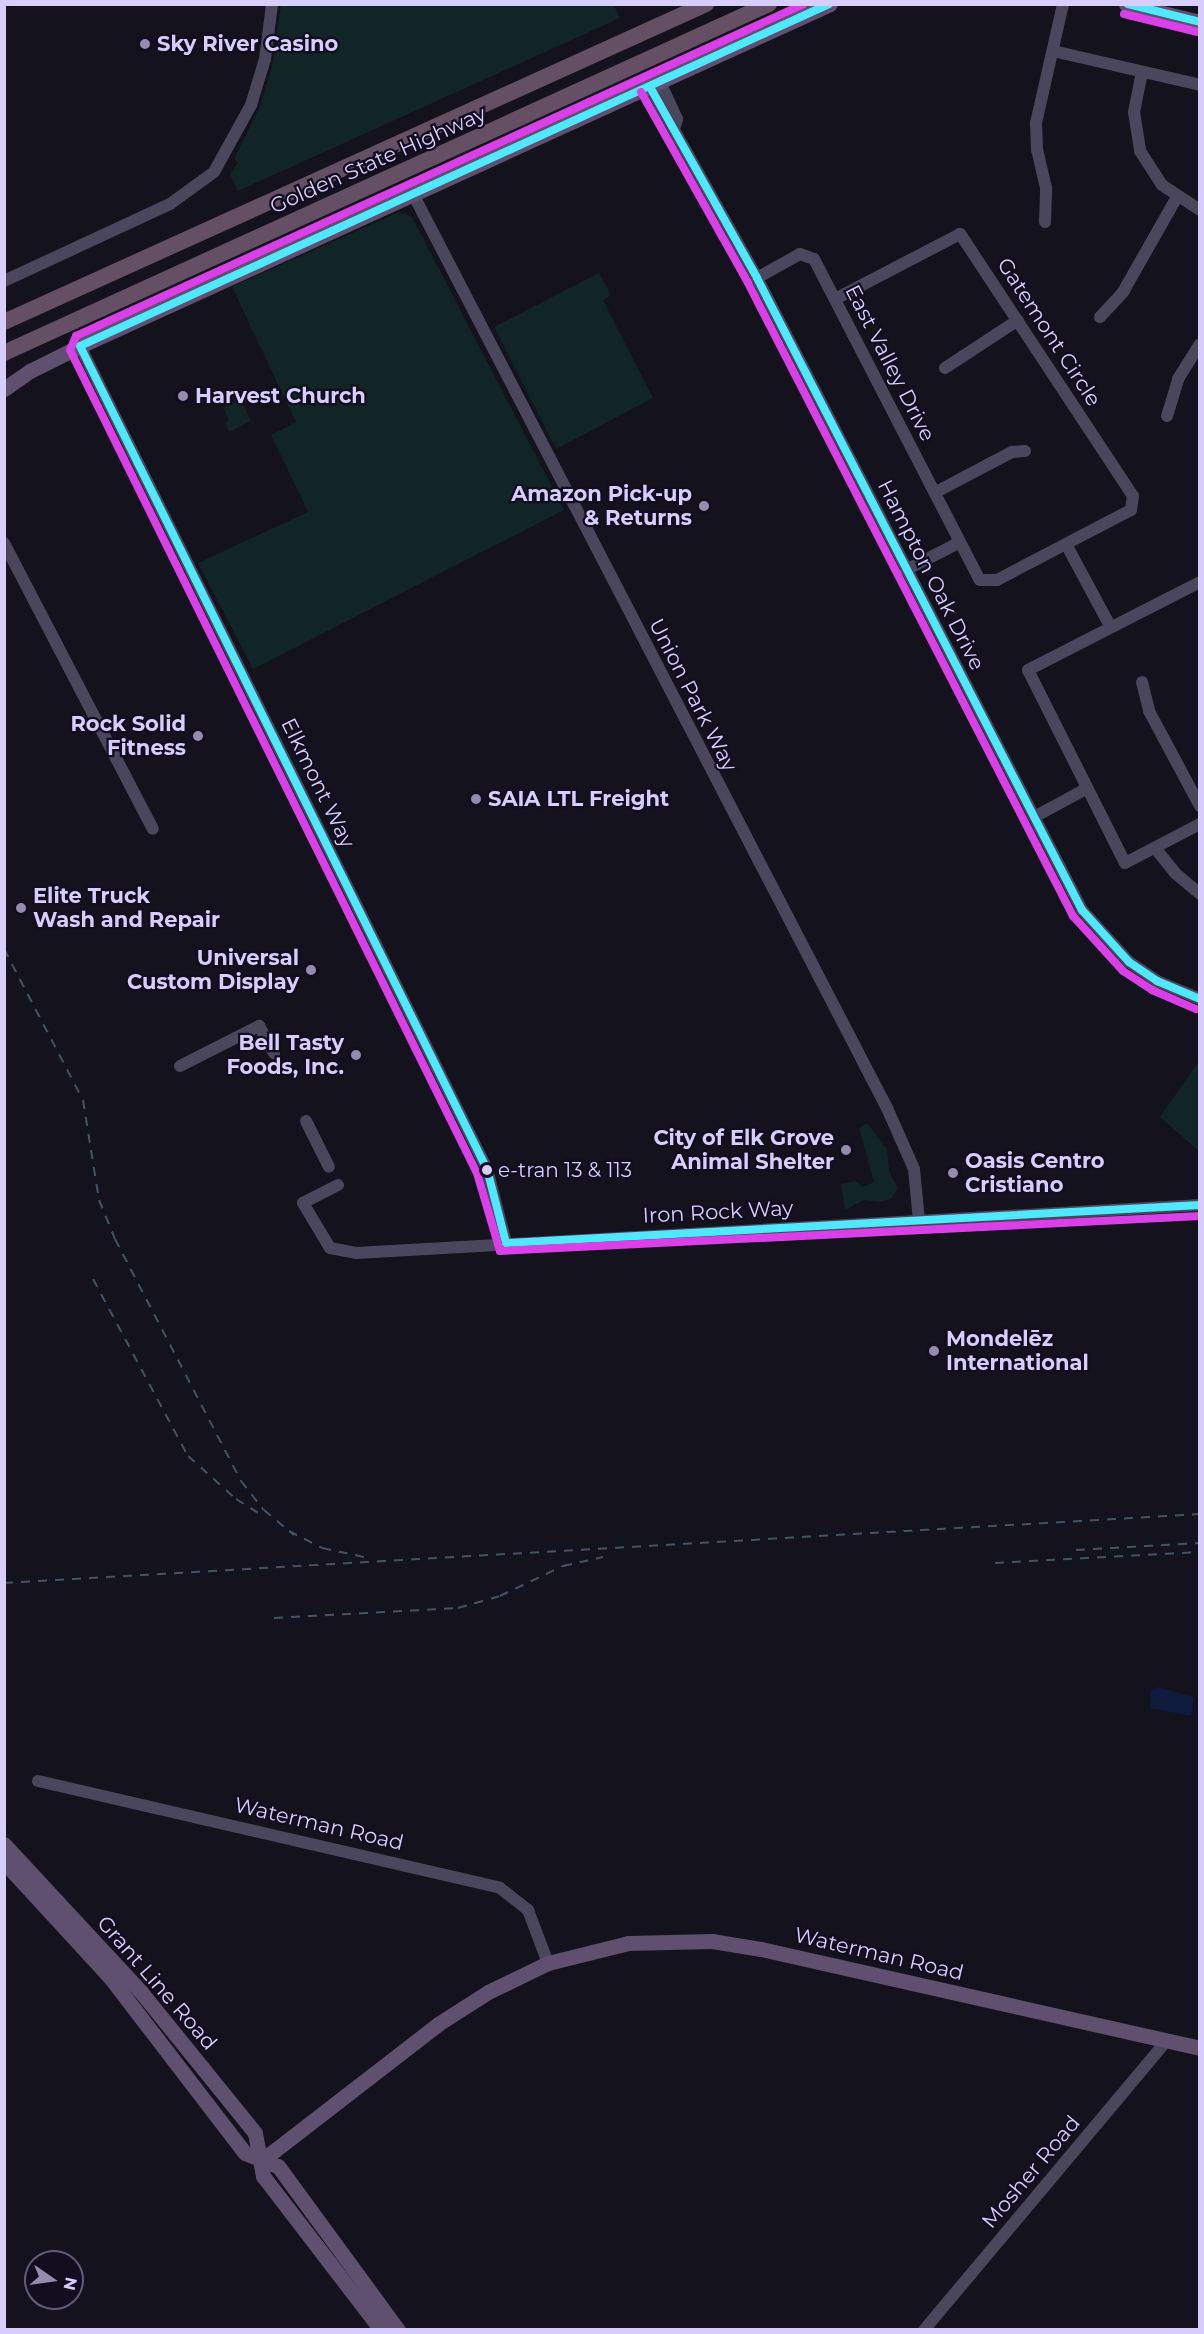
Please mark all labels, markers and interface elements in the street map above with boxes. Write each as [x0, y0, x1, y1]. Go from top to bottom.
place label: Sky River Casino [157, 31, 338, 57]
marker: Sky River Casino [138, 37, 152, 51]
street label: Golden State Highway [266, 101, 490, 219]
street label: Gatemont Circle [992, 253, 1106, 411]
street label: East Valley Drive [840, 281, 940, 445]
place label: Harvest Church [195, 383, 366, 409]
marker: Harvest Church [176, 389, 190, 403]
street label: Hampton Oak Drive [872, 476, 990, 674]
place label: Amazon Pick-up & Returns [511, 481, 692, 531]
marker: Amazon Pick-up & Returns [697, 499, 711, 513]
street label: Union Park Way [644, 614, 742, 776]
place label: Rock Solid Fitness [70, 711, 186, 761]
street label: Elkmont Way [276, 714, 360, 852]
marker: Rock Solid Fitness [191, 729, 205, 743]
place label: SAIA LTL Freight [488, 786, 669, 812]
marker: SAIA LTL Freight [469, 792, 483, 806]
place label: Elite Truck Wash and Repair [33, 883, 220, 933]
marker: Elite Truck Wash and Repair [14, 901, 28, 915]
place label: Universal Custom Display [127, 945, 299, 995]
marker: Universal Custom Display [304, 963, 318, 977]
place label: Bell Tasty Foods, Inc. [226, 1030, 344, 1080]
marker: Bell Tasty Foods, Inc. [349, 1048, 363, 1062]
place label: City of Elk Grove Animal Shelter [653, 1125, 834, 1175]
marker: City of Elk Grove Animal Shelter [839, 1143, 853, 1157]
place label: Oasis Centro Cristiano [965, 1148, 1105, 1198]
place label: e-tran 13 & 113 [498, 1158, 632, 1182]
marker: e-tran 13 & 113 [481, 1164, 493, 1176]
marker: Oasis Centro Cristiano [946, 1166, 960, 1180]
street label: Iron Rock Way [642, 1195, 794, 1229]
place label: Mondelēz International [946, 1326, 1089, 1376]
marker: Mondelēz International [927, 1344, 941, 1358]
street label: Waterman Road [232, 1792, 406, 1856]
street label: Grant Line Road [92, 1911, 222, 2055]
street label: Waterman Road [792, 1922, 966, 1986]
street label: Mosher Road [977, 2111, 1085, 2233]
north arrow [24, 2250, 84, 2310]
text: N [59, 2275, 81, 2292]

